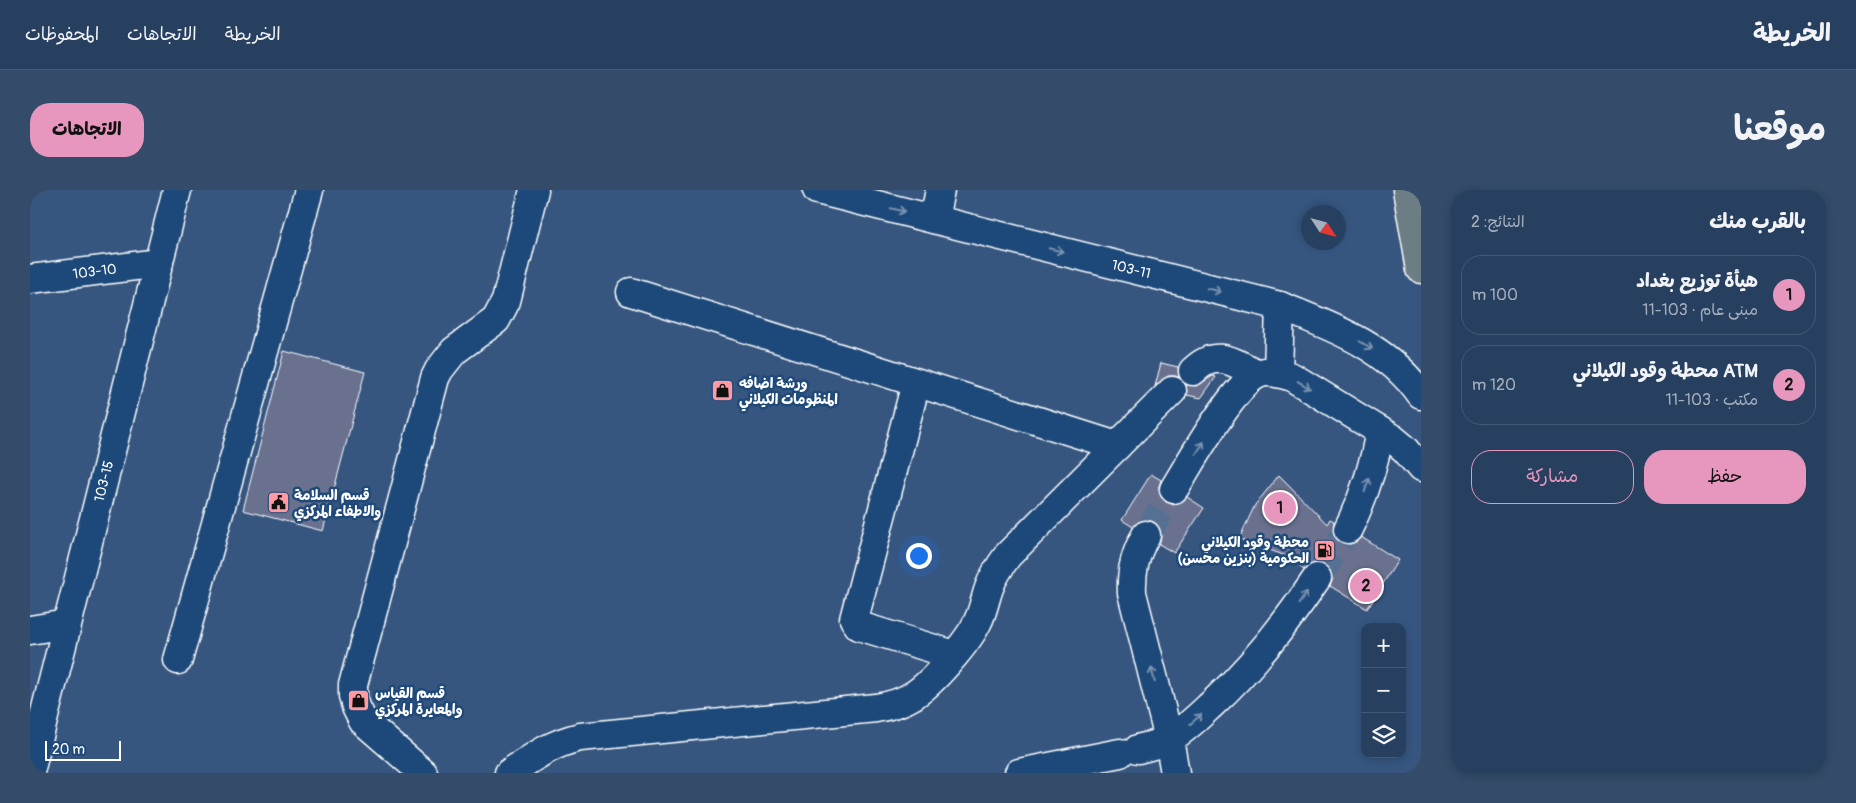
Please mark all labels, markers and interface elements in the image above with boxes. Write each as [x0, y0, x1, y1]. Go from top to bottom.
text: الخريطة [1753, 19, 1831, 48]
text: المحفوظات [25, 23, 99, 46]
text: الاتجاهات [127, 23, 197, 46]
text: الخريطة [225, 23, 281, 46]
button: الاتجاهات [30, 103, 144, 157]
text: موقعنا [1733, 107, 1826, 151]
north arrow [1301, 205, 1346, 250]
one-way arrow [890, 206, 906, 216]
text: بالقرب منك [1709, 208, 1806, 235]
text: النتائج: 2 [1471, 212, 1525, 232]
one-way arrow [1048, 246, 1064, 255]
street label: 103-11 [1110, 256, 1153, 282]
street label: 103-10 [72, 260, 117, 283]
text: هيأة توزيع بغداد [1636, 269, 1758, 293]
text: 100 m [1472, 285, 1518, 305]
text: 1 [1786, 285, 1792, 305]
one-way arrow [1205, 286, 1221, 295]
text: مبنى عام · 103-11 [1642, 300, 1758, 320]
one-way arrow [1358, 340, 1372, 350]
text: ATM محطة وقود الكيلاني [1573, 359, 1758, 383]
place label: ورشة اضافه المنظومات الكيلاني [739, 375, 838, 412]
text: 120 m [1472, 375, 1516, 395]
text: 2 [1785, 375, 1793, 395]
shop icon: ورشة اضافه المنظومات الكيلاني [711, 379, 735, 403]
one-way arrow [1297, 380, 1311, 390]
text: مكتب · 103-11 [1665, 390, 1758, 410]
one-way arrow [1196, 441, 1206, 455]
button: مشاركة [1471, 450, 1634, 504]
button: حفظ [1644, 450, 1806, 504]
street label: 103-15 [91, 459, 117, 504]
one-way arrow [1363, 477, 1373, 493]
place label: قسم السلامة والاطفاء المركزي [294, 487, 381, 522]
pin: 1 [1264, 489, 1296, 527]
public building icon: قسم السلامة والاطفاء المركزي [266, 491, 290, 515]
place label: محطة وقود الكيلاني الحكومية (بنزين محسن) [1178, 534, 1309, 568]
fuel station icon: محطة وقود الكيلاني الحكومية (بنزين محسن) [1313, 538, 1337, 562]
your location [906, 543, 932, 569]
pin: 2 [1350, 567, 1382, 605]
one-way arrow [1298, 591, 1308, 605]
map controls [1361, 623, 1406, 758]
button: + [1361, 623, 1406, 668]
one-way arrow [1148, 667, 1157, 683]
button: − [1361, 668, 1406, 713]
place label: قسم القياس والمعايرة المركزي [375, 685, 463, 720]
shop icon: قسم القياس والمعايرة المركزي [347, 689, 371, 713]
button: layers [1361, 713, 1406, 758]
one-way arrow [1189, 714, 1202, 725]
scale bar [45, 738, 121, 761]
text: 20 m [52, 741, 85, 758]

